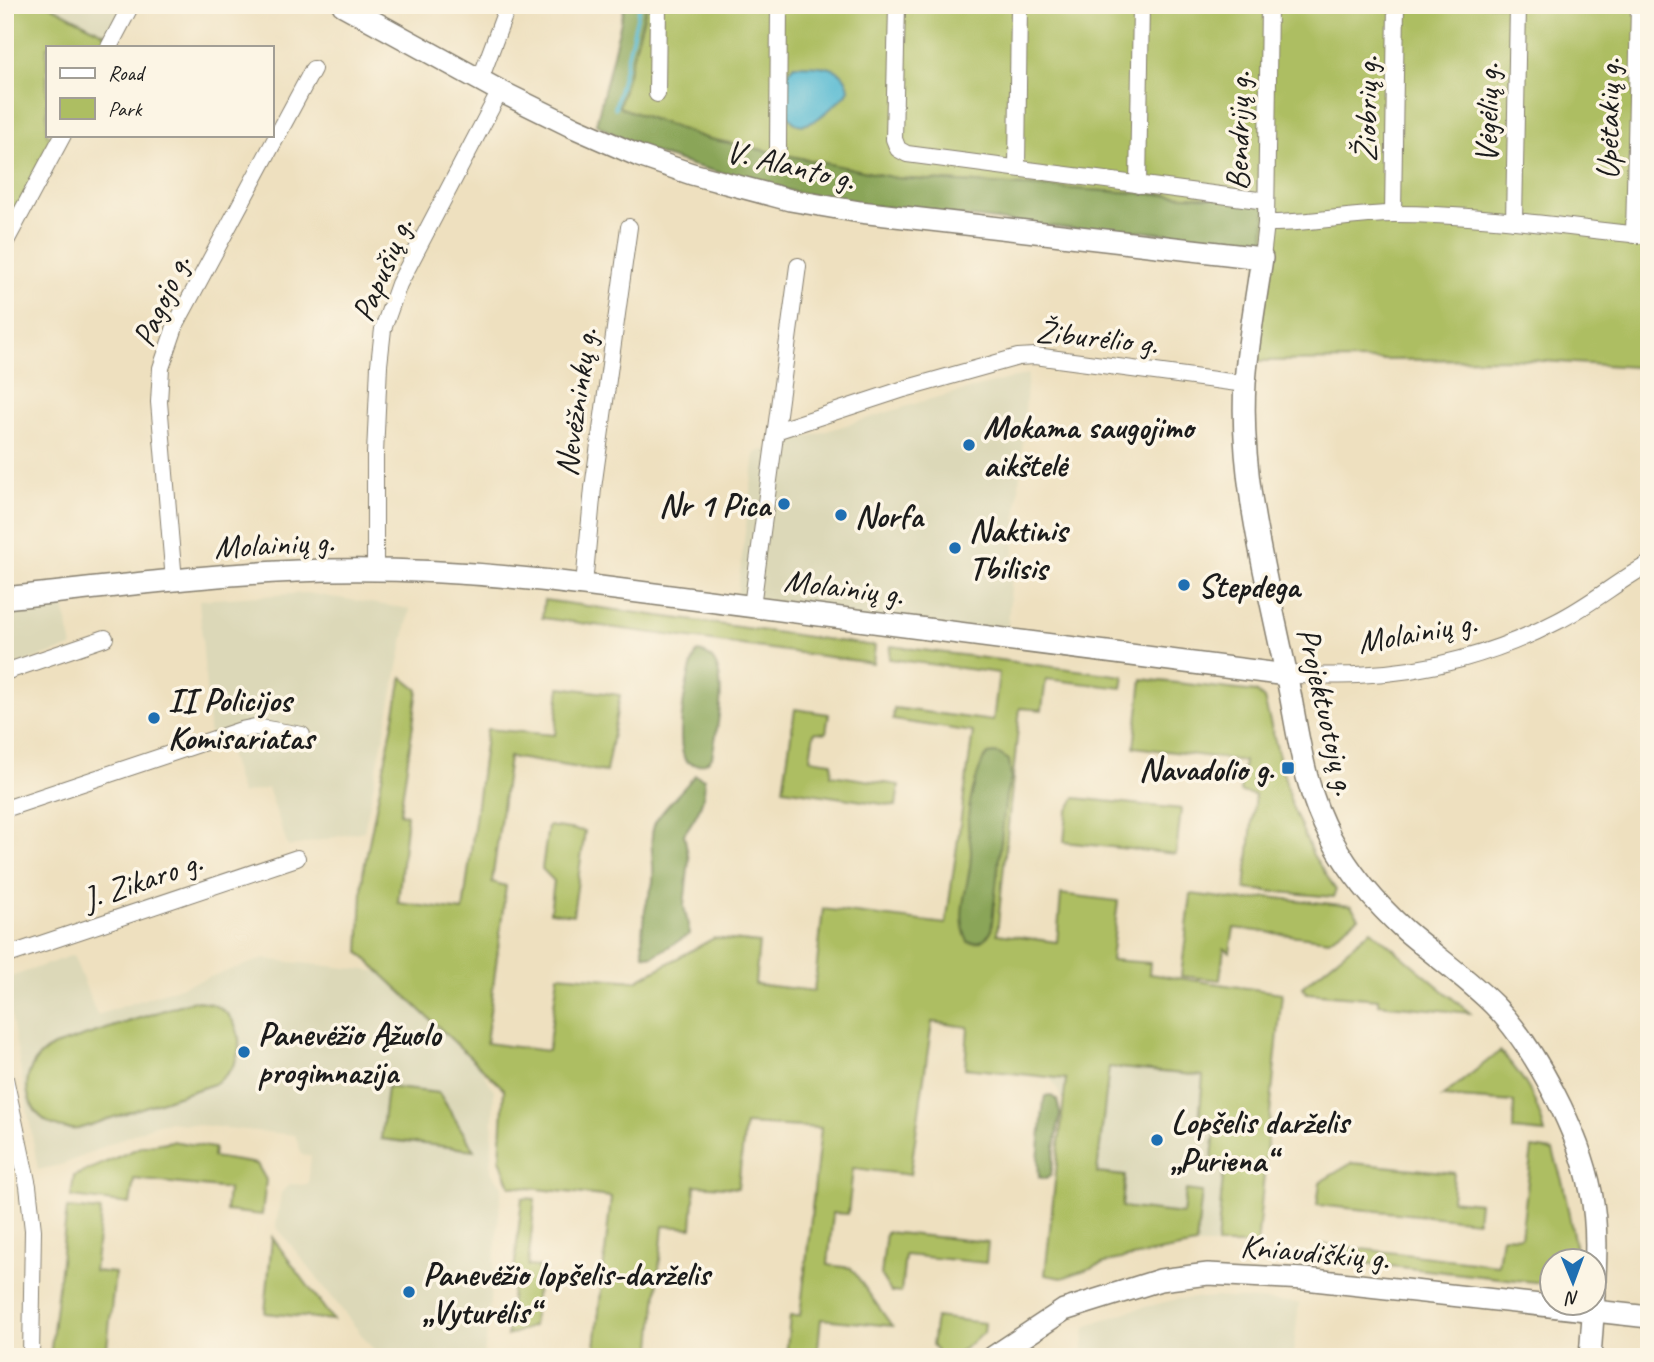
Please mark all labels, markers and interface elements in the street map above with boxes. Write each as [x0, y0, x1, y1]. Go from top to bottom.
legend [46, 46, 273, 136]
street label: Žiobrių g. [1344, 55, 1388, 162]
street label: Upėtakių g. [1586, 57, 1630, 180]
text: Road [108, 60, 147, 86]
street label: Vėgėlių g. [1465, 62, 1509, 163]
street label: Bendrijų g. [1216, 71, 1260, 191]
text: Park [108, 96, 143, 122]
street label: V. Alanto g. [722, 130, 860, 200]
street label: Papušių g. [341, 211, 423, 328]
street label: Pagojo g. [122, 247, 200, 353]
street label: Žiburėlio g. [1034, 310, 1160, 364]
street label: Nevėžninkų g. [545, 325, 607, 479]
place label: Mokama saugojimo aikštelė [983, 406, 1197, 486]
marker: Mokama saugojimo aikštelė [961, 437, 977, 453]
place label: Nr 1 Pica [659, 484, 772, 526]
place label: Norfa [855, 495, 925, 537]
marker: Nr 1 Pica [776, 496, 792, 512]
marker: Norfa [833, 507, 849, 523]
place label: Naktinis Tbilisis [969, 509, 1070, 589]
street label: Molainių g. [213, 520, 335, 568]
marker: Naktinis Tbilisis [947, 540, 963, 556]
street label: Molainių g. [782, 559, 906, 615]
place label: Stepdega [1198, 565, 1303, 607]
marker: Stepdega [1176, 577, 1192, 593]
street label: Molainių g. [1355, 601, 1480, 663]
street label: Projektuotojų g. [1287, 623, 1367, 800]
place label: II Policijos Komisariatas [168, 679, 317, 759]
marker: II Policijos Komisariatas [146, 710, 162, 726]
place label: Navadolio g. [1139, 748, 1274, 790]
marker: Navadolio g. [1280, 760, 1296, 776]
street label: J. Zikaro g. [75, 840, 208, 920]
place label: Panevėžio Ąžuolo progimnazija [258, 1013, 442, 1093]
marker: Panevėžio Ąžuolo progimnazija [236, 1044, 252, 1060]
place label: Lopšelis darželis „Puriena“ [1171, 1101, 1352, 1181]
marker: Lopšelis darželis „Puriena“ [1149, 1132, 1165, 1148]
street label: Kniaudiškių g. [1239, 1225, 1391, 1279]
north arrow [1538, 1246, 1608, 1316]
place label: Panevėžio lopšelis-darželis „Vyturėlis“ [423, 1253, 713, 1333]
marker: Panevėžio lopšelis-darželis „Vyturėlis“ [401, 1284, 417, 1300]
text: N [1564, 1286, 1579, 1310]

